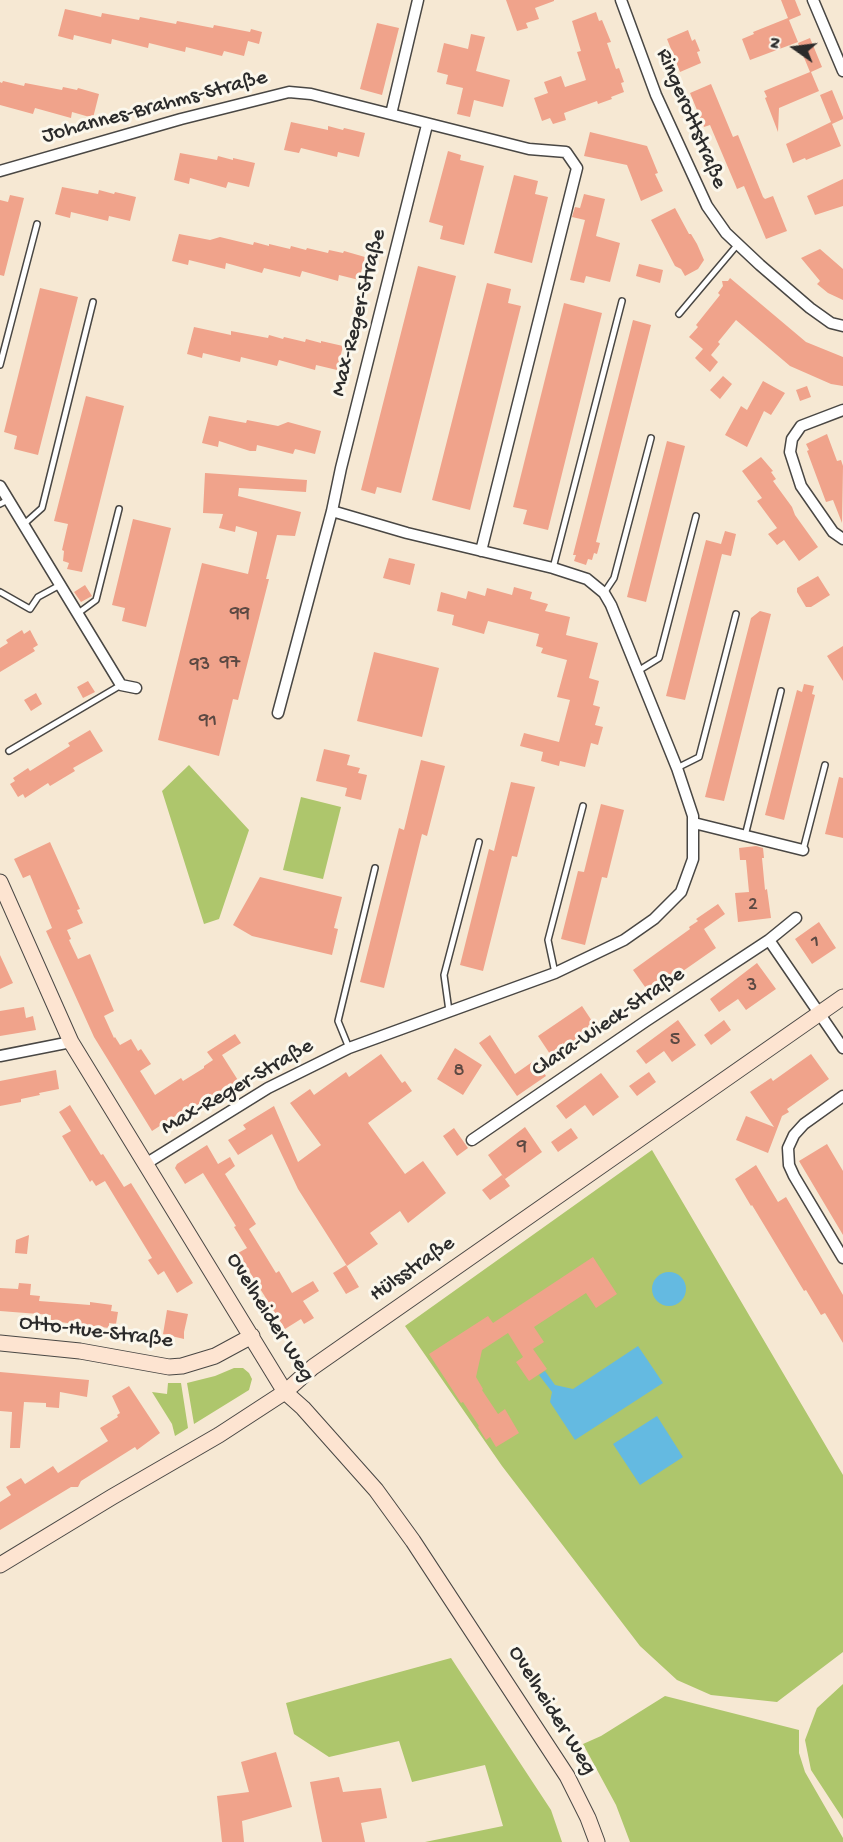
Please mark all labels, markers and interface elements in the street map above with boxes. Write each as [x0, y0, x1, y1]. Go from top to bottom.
north arrow [765, 18, 825, 78]
text: N [767, 36, 788, 51]
street label: Ringerottstraße [649, 45, 731, 193]
street label: Johannes-Brahms-Straße [40, 65, 270, 151]
street label: Max-Reger-Straße [326, 227, 394, 399]
house number: 99 [230, 603, 250, 627]
house number: 97 [220, 652, 240, 676]
house number: 93 [190, 654, 210, 678]
house number: 91 [199, 710, 217, 734]
house number: 2 [748, 894, 758, 918]
house number: 1 [811, 931, 819, 955]
street label: Clara-Wieck-Straße [527, 962, 691, 1084]
house number: 3 [747, 975, 757, 999]
house number: 5 [670, 1029, 680, 1053]
street label: Max-Reger-Straße [157, 1034, 319, 1142]
house number: 8 [454, 1060, 464, 1084]
house number: 9 [517, 1136, 527, 1160]
street label: Hülsstraße [365, 1231, 461, 1309]
street label: Ovelheider Weg [219, 1249, 319, 1387]
street label: Otto-Hue-Straße [18, 1310, 174, 1356]
street label: Ovelheider Weg [501, 1642, 601, 1780]

